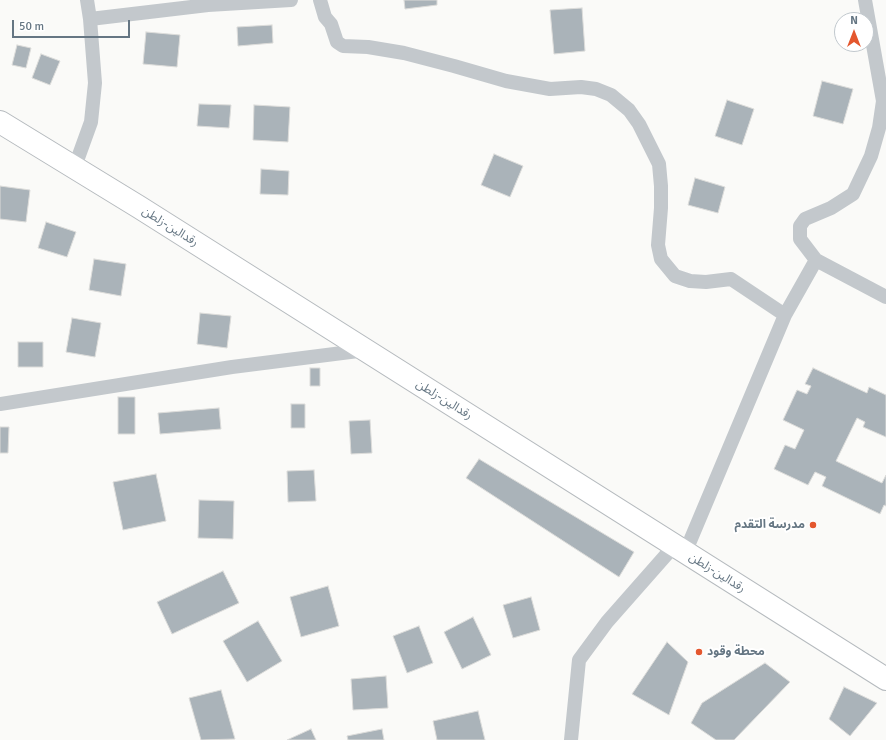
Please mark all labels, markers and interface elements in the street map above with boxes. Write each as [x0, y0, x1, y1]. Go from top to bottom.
scale bar [14, 12, 132, 38]
north arrow [834, 12, 874, 52]
text: N [850, 14, 858, 27]
text: 50 m [19, 19, 44, 34]
street label: رقدالين-زلطن [139, 204, 201, 250]
street label: رقدالين-زلطن [413, 377, 475, 423]
place label: مدرسة التقدم [734, 518, 805, 532]
marker: مدرسة التقدم [808, 520, 818, 530]
street label: رقدالين-زلطن [686, 550, 748, 596]
place label: محطة وقود [707, 645, 765, 659]
marker: محطة وقود [694, 647, 704, 657]

